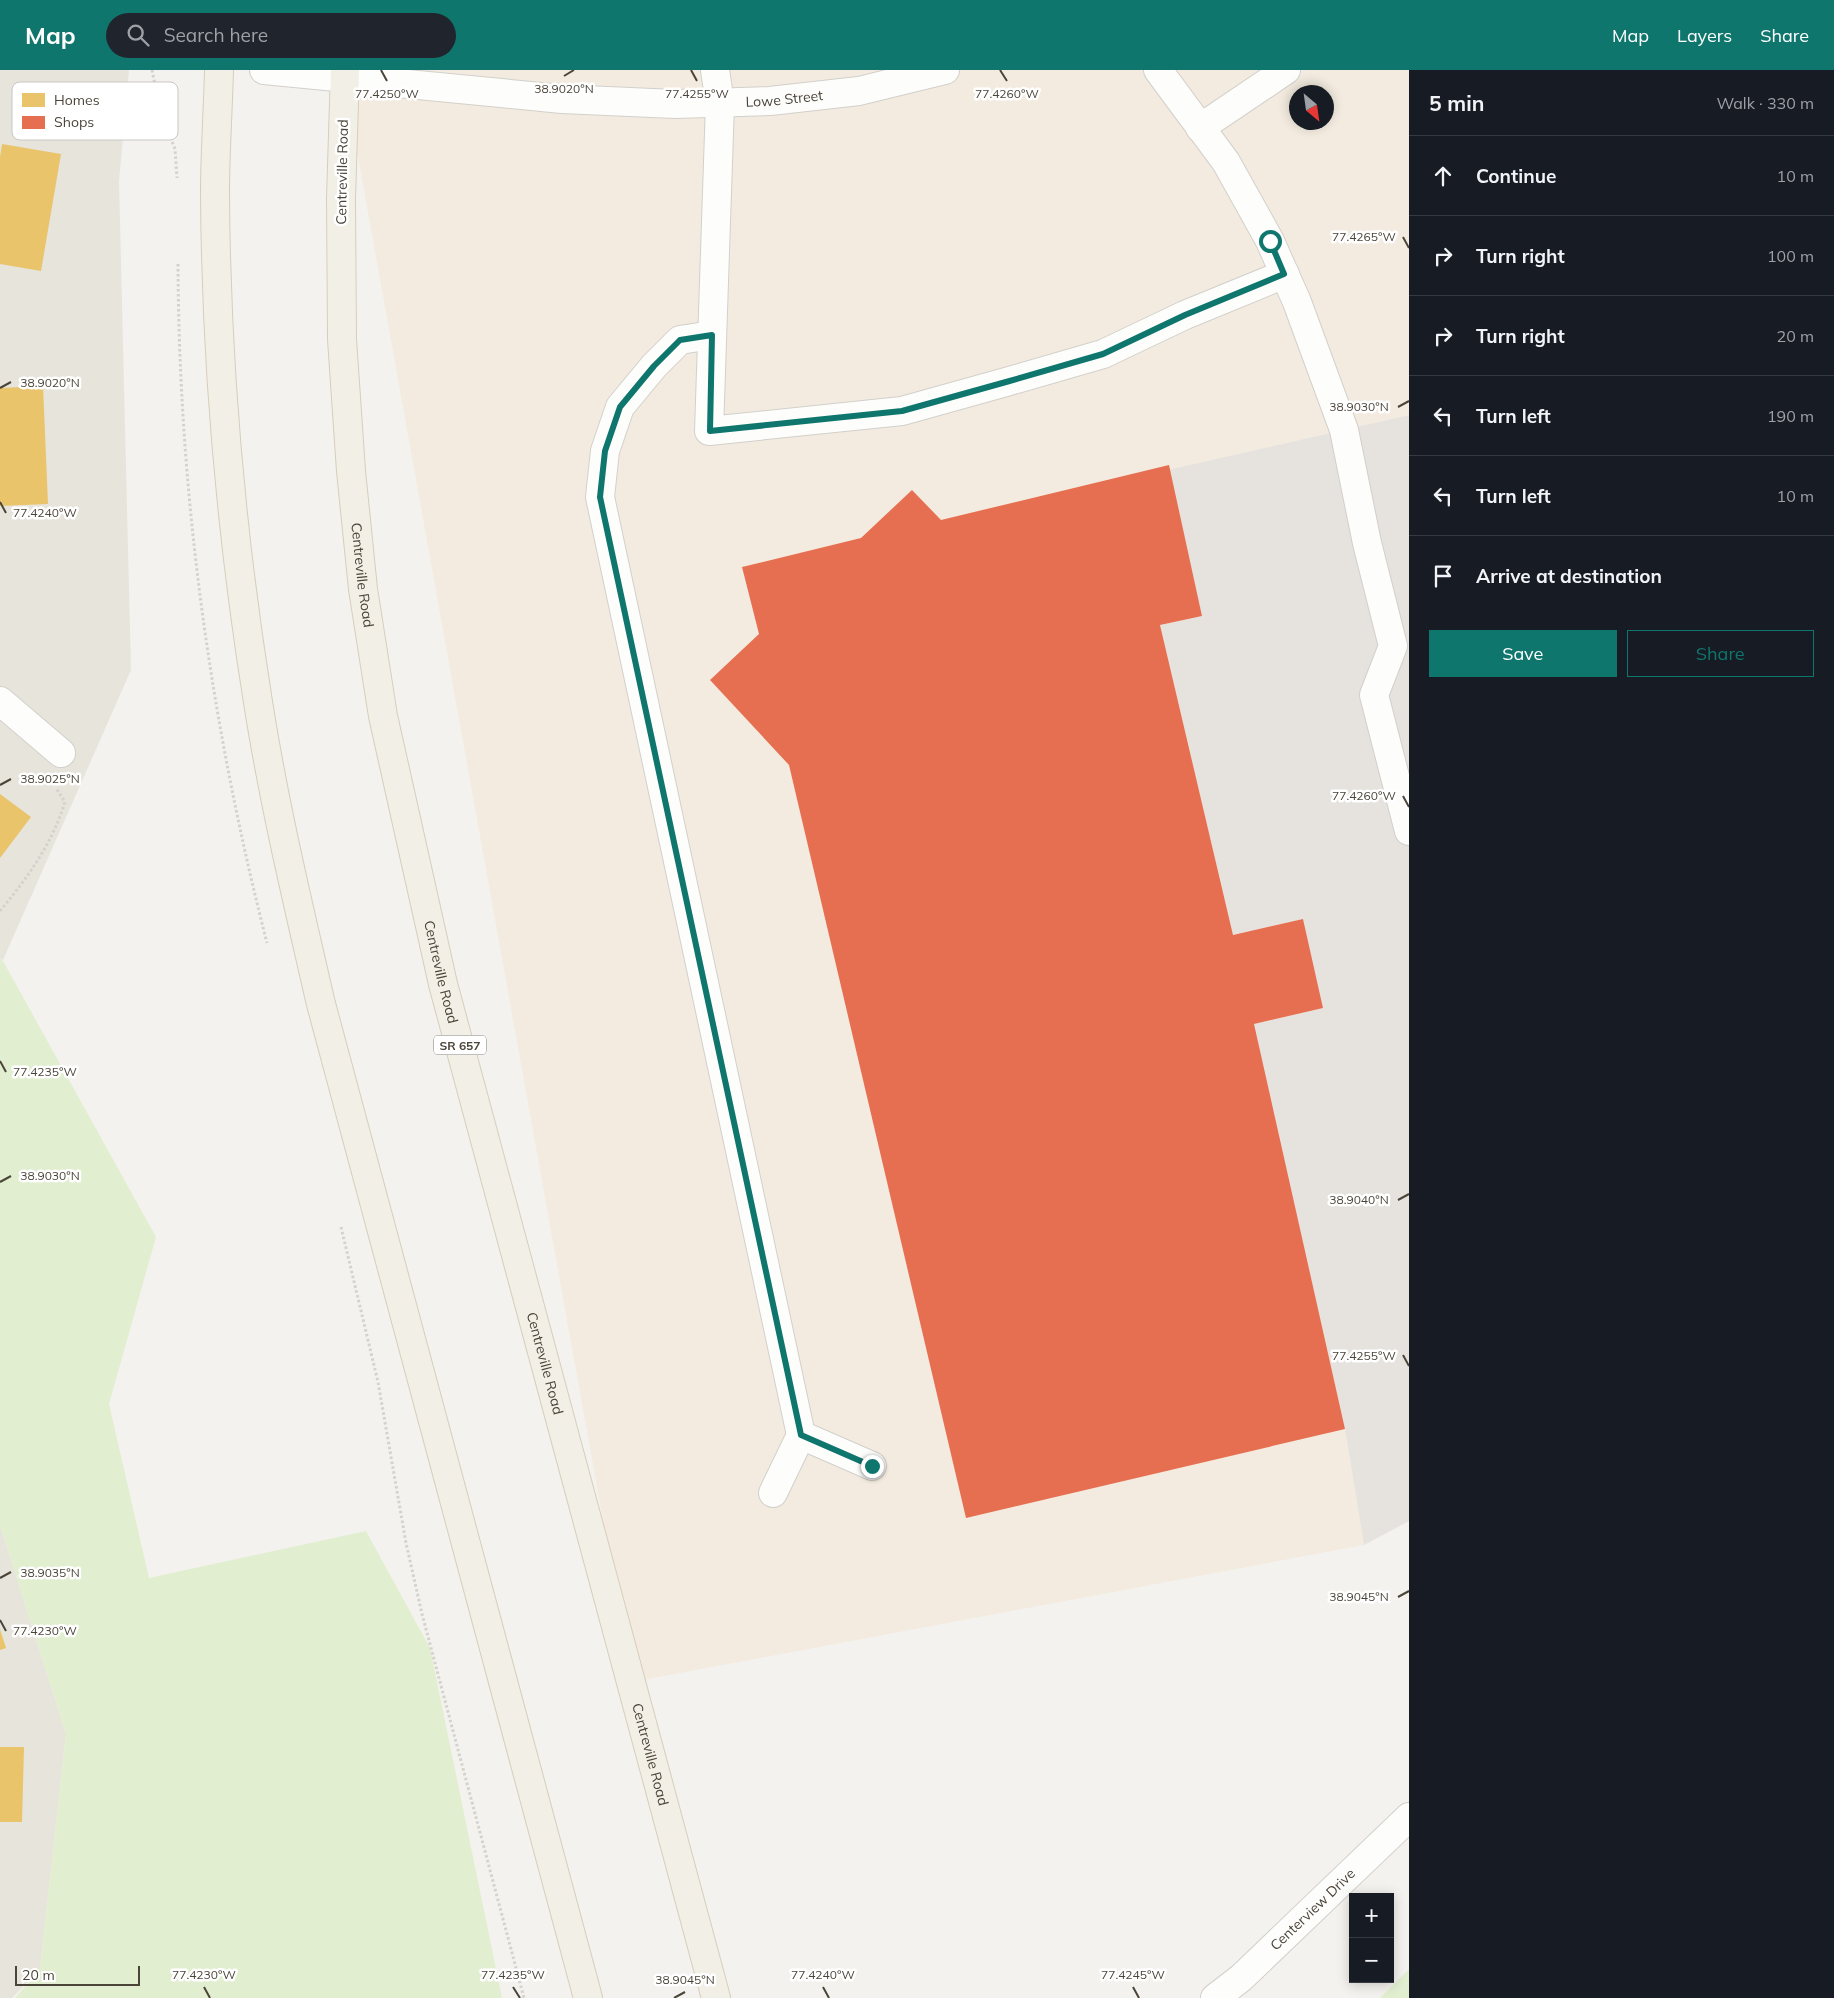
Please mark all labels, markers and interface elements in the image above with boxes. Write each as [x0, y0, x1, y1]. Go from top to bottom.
search box [106, 13, 456, 58]
text: Map [25, 20, 76, 50]
icon: search [124, 21, 152, 49]
text: Search here [164, 23, 268, 47]
text: Map [1612, 24, 1649, 47]
text: Layers [1677, 24, 1732, 47]
text: Share [1760, 24, 1809, 47]
text: 38.9020°N [534, 81, 594, 96]
legend [12, 82, 178, 140]
north arrow [1289, 85, 1334, 130]
text: 77.4250°W [355, 86, 419, 101]
text: 77.4255°W [665, 86, 729, 101]
street label: Lowe Street [745, 86, 824, 111]
text: 77.4260°W [975, 86, 1039, 101]
text: 5 min [1429, 90, 1484, 116]
text: Homes [54, 91, 100, 109]
text: Walk · 330 m [1716, 93, 1814, 113]
text: Shops [54, 113, 94, 131]
street label: Centreville Road [332, 119, 352, 225]
icon: ahead [1429, 162, 1457, 190]
text: Continue [1476, 164, 1556, 188]
text: 10 m [1777, 166, 1814, 186]
text: 77.4265°W [1332, 229, 1396, 244]
route start [1259, 230, 1282, 253]
icon: right [1429, 242, 1457, 270]
text: Turn right [1476, 244, 1565, 268]
text: 100 m [1767, 246, 1814, 266]
icon: right [1429, 322, 1457, 350]
text: Turn right [1476, 324, 1565, 348]
text: 20 m [1777, 326, 1814, 346]
text: 38.9020°N [20, 375, 80, 390]
text: 38.9030°N [1329, 399, 1389, 414]
icon: left [1429, 402, 1457, 430]
text: Turn left [1476, 404, 1551, 428]
text: 190 m [1767, 406, 1814, 426]
icon: left [1429, 482, 1457, 510]
text: Turn left [1476, 484, 1551, 508]
text: 10 m [1777, 486, 1814, 506]
text: 77.4240°W [13, 505, 77, 520]
street label: Centreville Road [347, 522, 378, 629]
icon: arrive [1429, 562, 1457, 590]
text: Arrive at destination [1476, 564, 1662, 588]
button: Save [1429, 630, 1617, 677]
button: Share [1627, 630, 1814, 677]
text: 38.9025°N [20, 771, 80, 786]
text: 77.4260°W [1332, 788, 1396, 803]
street label: Centreville Road [420, 919, 462, 1025]
road number: SR 657 [434, 1036, 486, 1054]
text: 77.4235°W [13, 1064, 77, 1079]
text: 38.9030°N [20, 1168, 80, 1183]
text: 38.9040°N [1329, 1192, 1389, 1207]
street label: Centreville Road [523, 1310, 568, 1417]
text: 77.4255°W [1332, 1348, 1396, 1363]
route end [861, 1455, 884, 1478]
text: 38.9035°N [20, 1565, 80, 1580]
text: 38.9045°N [1329, 1589, 1389, 1604]
text: 77.4230°W [13, 1623, 77, 1638]
street label: Centreville Road [628, 1701, 673, 1808]
street label: Centerview Drive [1266, 1864, 1359, 1954]
map controls [1349, 1893, 1394, 1983]
button: + [1349, 1893, 1394, 1938]
button: − [1349, 1938, 1394, 1983]
scale bar [15, 1963, 140, 1986]
text: 20 m [22, 1966, 55, 1984]
text: 77.4230°W [172, 1967, 236, 1982]
text: 77.4235°W [481, 1967, 545, 1982]
text: 77.4240°W [791, 1967, 855, 1982]
text: 77.4245°W [1101, 1967, 1165, 1982]
text: 38.9045°N [655, 1972, 715, 1987]

